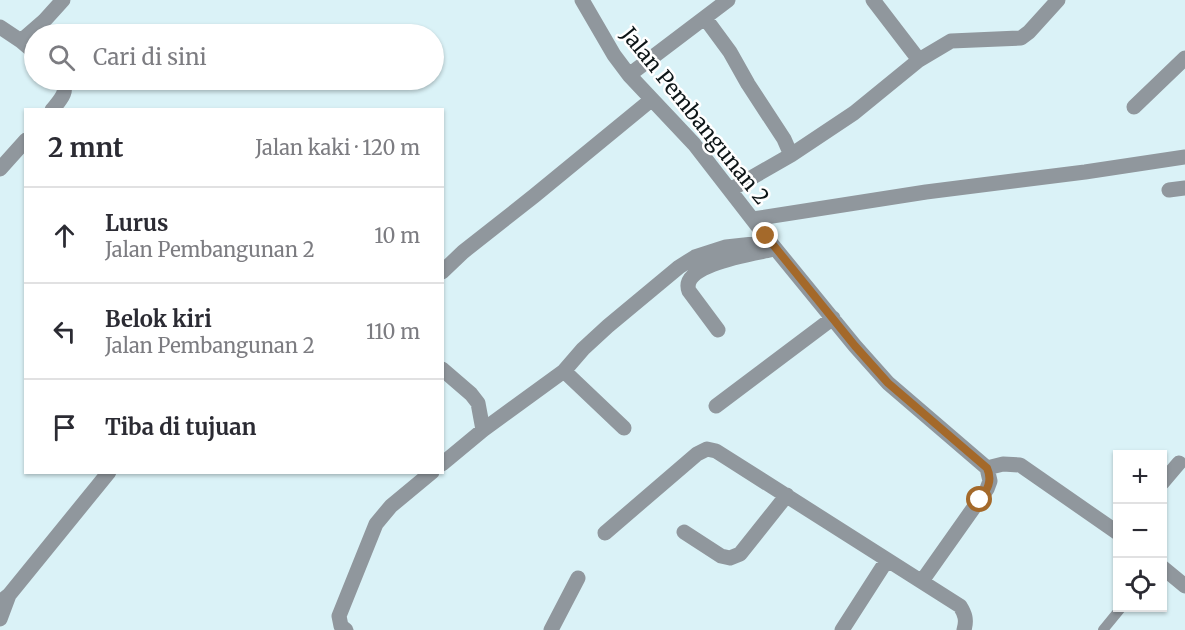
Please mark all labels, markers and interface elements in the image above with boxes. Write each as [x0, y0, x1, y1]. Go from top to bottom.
street label: Jalan Pembangunan 2 [615, 21, 775, 210]
search box [24, 24, 444, 90]
icon: search [45, 41, 78, 74]
text: Cari di sini [93, 43, 207, 71]
text: 2 mnt [48, 131, 123, 164]
text: Jalan kaki · 120 m [255, 135, 420, 160]
text: Lurus [105, 209, 168, 237]
icon: ahead [48, 219, 81, 252]
route end [752, 222, 778, 248]
text: 10 m [374, 223, 420, 248]
text: Jalan Pembangunan 2 [105, 237, 315, 262]
text: Belok kiri [105, 305, 212, 333]
icon: left [48, 315, 81, 348]
text: 110 m [366, 319, 420, 344]
text: Jalan Pembangunan 2 [105, 333, 315, 358]
icon: arrive [48, 411, 81, 444]
text: Tiba di tujuan [105, 413, 256, 441]
map controls [1113, 450, 1167, 612]
button: + [1113, 450, 1167, 504]
route start [966, 486, 992, 512]
button: − [1113, 504, 1167, 558]
button: locate [1113, 558, 1167, 612]

